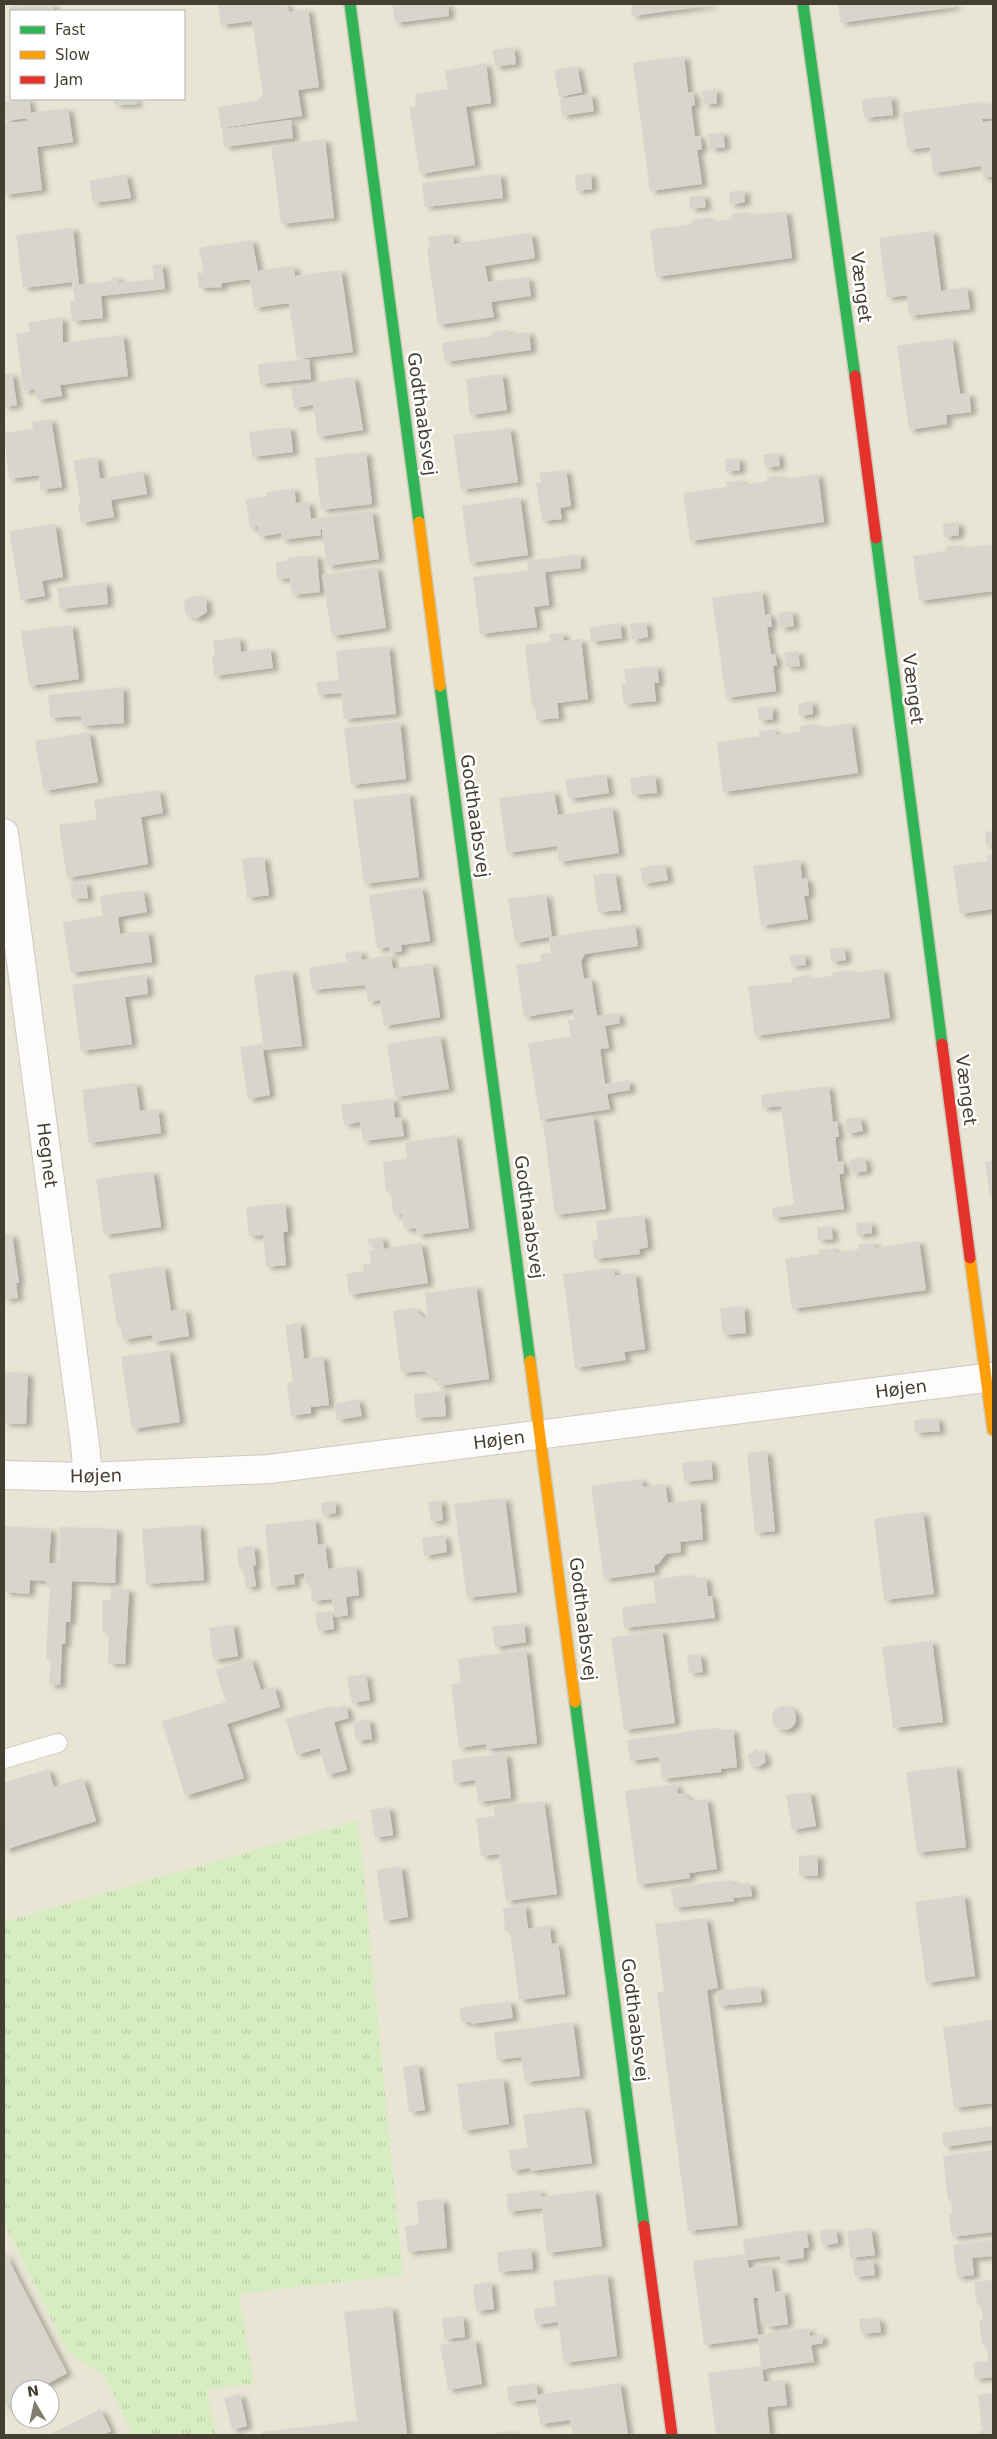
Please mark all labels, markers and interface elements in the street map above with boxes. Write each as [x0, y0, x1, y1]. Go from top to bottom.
legend [10, 10, 185, 100]
text: Fast [55, 21, 85, 39]
text: Slow [55, 46, 90, 64]
text: Jam [54, 71, 83, 89]
street label: Vænget [847, 250, 876, 323]
street label: Godthaabsvej [403, 351, 442, 477]
street label: Vænget [899, 652, 928, 725]
street label: Godthaabsvej [456, 753, 495, 879]
street label: Vænget [952, 1053, 981, 1126]
street label: Hegnet [33, 1121, 62, 1189]
street label: Godthaabsvej [510, 1154, 549, 1280]
street label: Højen [874, 1375, 928, 1402]
street label: Højen [472, 1426, 526, 1453]
street label: Højen [70, 1465, 122, 1486]
street label: Godthaabsvej [565, 1556, 602, 1682]
street label: Godthaabsvej [617, 1957, 654, 2083]
north arrow [10, 2379, 60, 2429]
text: N [26, 2382, 40, 2400]

